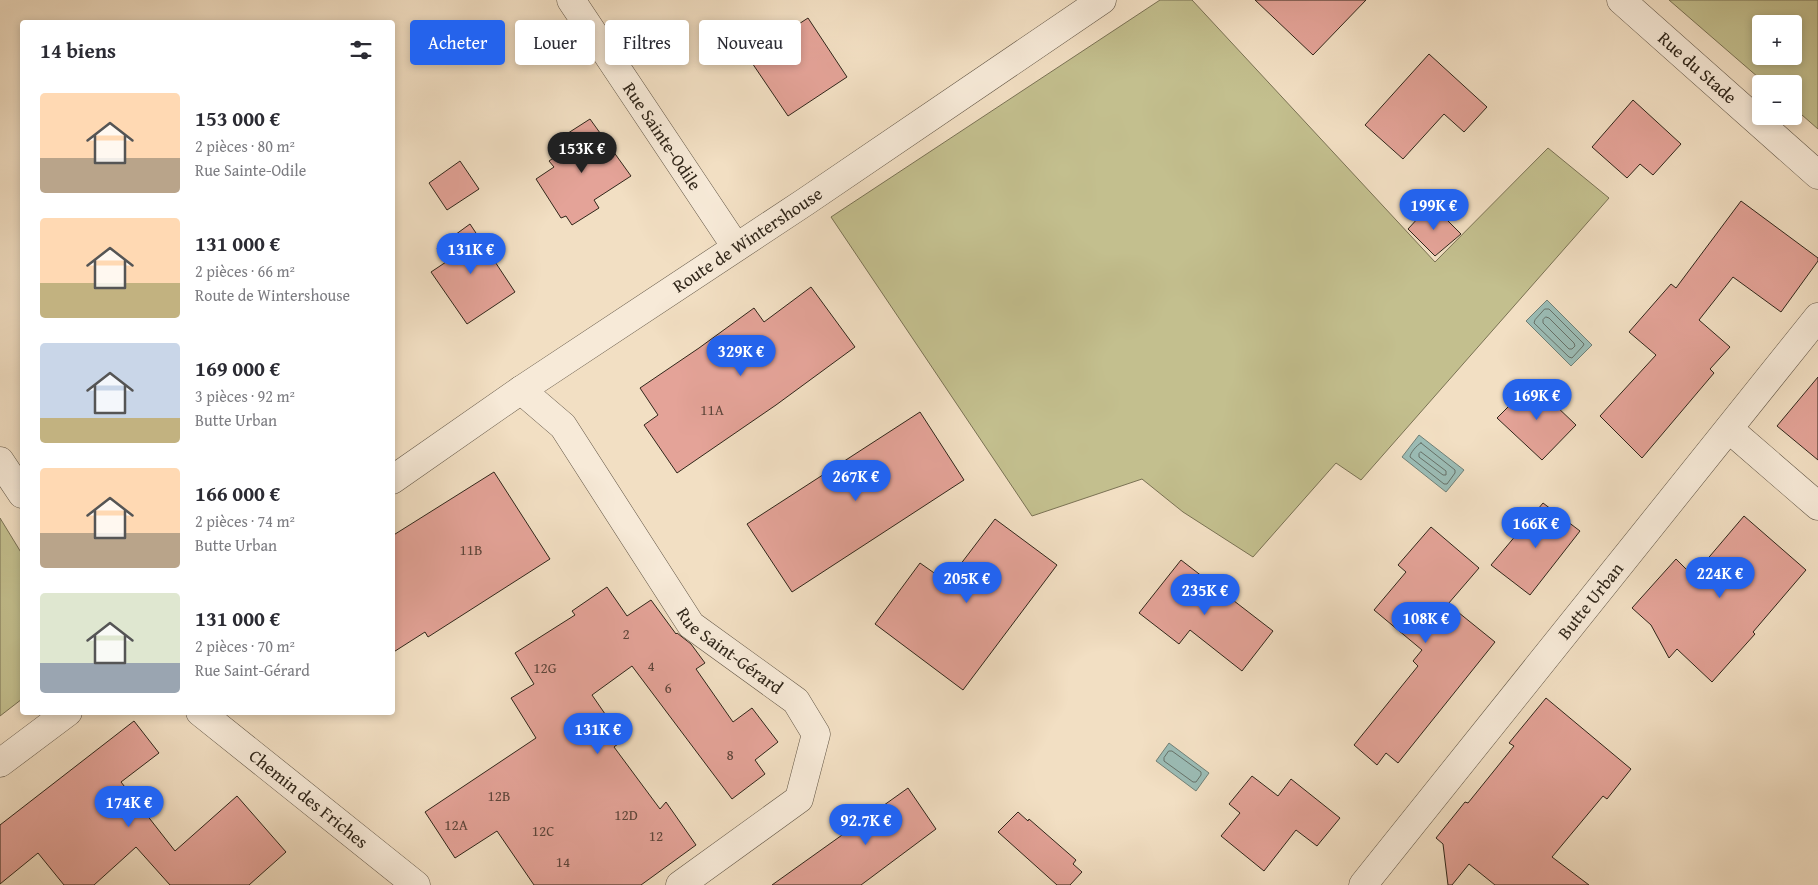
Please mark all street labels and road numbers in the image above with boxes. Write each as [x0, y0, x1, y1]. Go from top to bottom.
street label: Rue du Stade [1652, 25, 1743, 110]
street label: Rue Sainte-Odile [617, 77, 709, 196]
street label: Route de Wintershouse [667, 180, 828, 299]
street label: Butte Urban [1551, 556, 1630, 645]
street label: Rue Saint-Gérard [670, 602, 789, 701]
street label: Chemin des Friches [243, 742, 374, 855]

